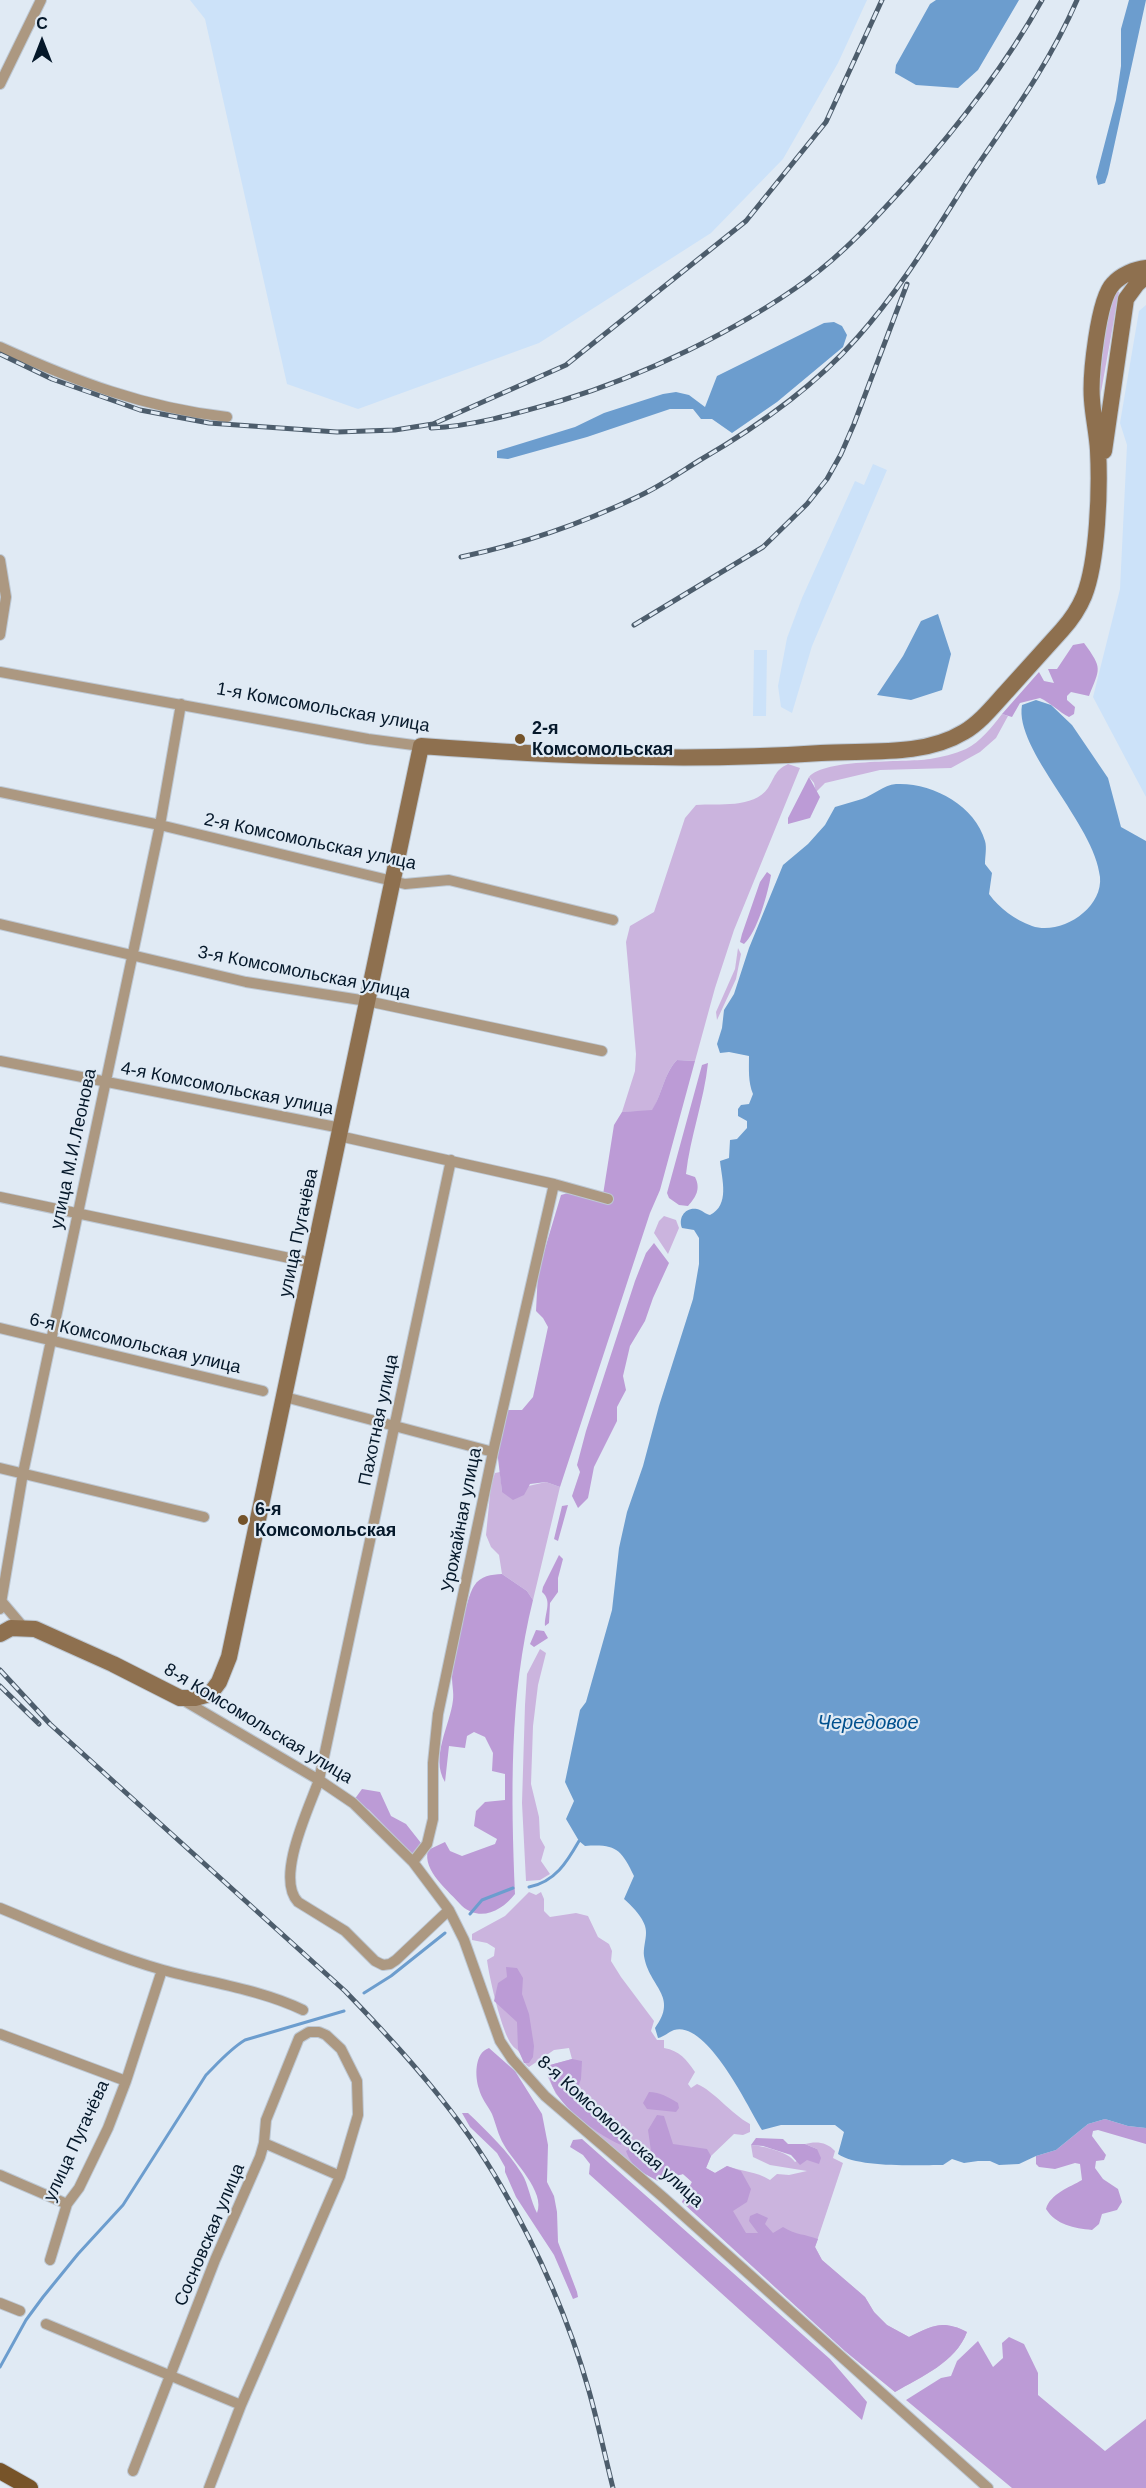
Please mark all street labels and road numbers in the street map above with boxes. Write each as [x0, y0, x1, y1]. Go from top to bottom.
street label: 1-я Комсомольская улица [215, 679, 431, 737]
street label: 2-я Комсомольская улица [202, 809, 418, 875]
street label: 3-я Комсомольская улица [196, 942, 412, 1004]
street label: 4-я Комсомольская улица [119, 1058, 335, 1120]
street label: улица М.И.Леонова [46, 1067, 102, 1231]
street label: улица Пугачёва [275, 1167, 323, 1299]
street label: 6-я Комсомольская улица [27, 1309, 243, 1379]
street label: Пахотная улица [355, 1352, 403, 1488]
street label: Урожайная улица [437, 1446, 487, 1594]
street label: 8-я Комсомольская улица [160, 1659, 356, 1789]
street label: 8-я Комсомольская улица [532, 2052, 708, 2212]
street label: улица Пугачёва [40, 2077, 114, 2205]
street label: Сосновская улица [170, 2160, 250, 2310]

